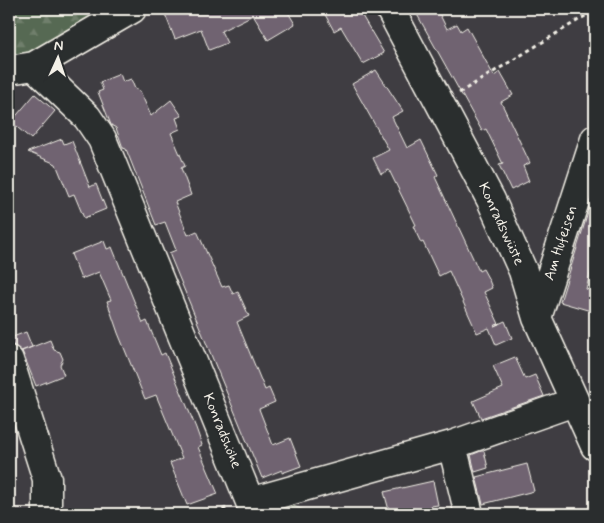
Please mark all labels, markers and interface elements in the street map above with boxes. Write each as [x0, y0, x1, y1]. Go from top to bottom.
north arrow [32, 32, 82, 82]
text: N [53, 37, 64, 55]
street label: Konradswüste [473, 179, 529, 269]
street label: Am Hufeisen [539, 203, 583, 283]
street label: Konradshöhe [198, 390, 246, 472]

